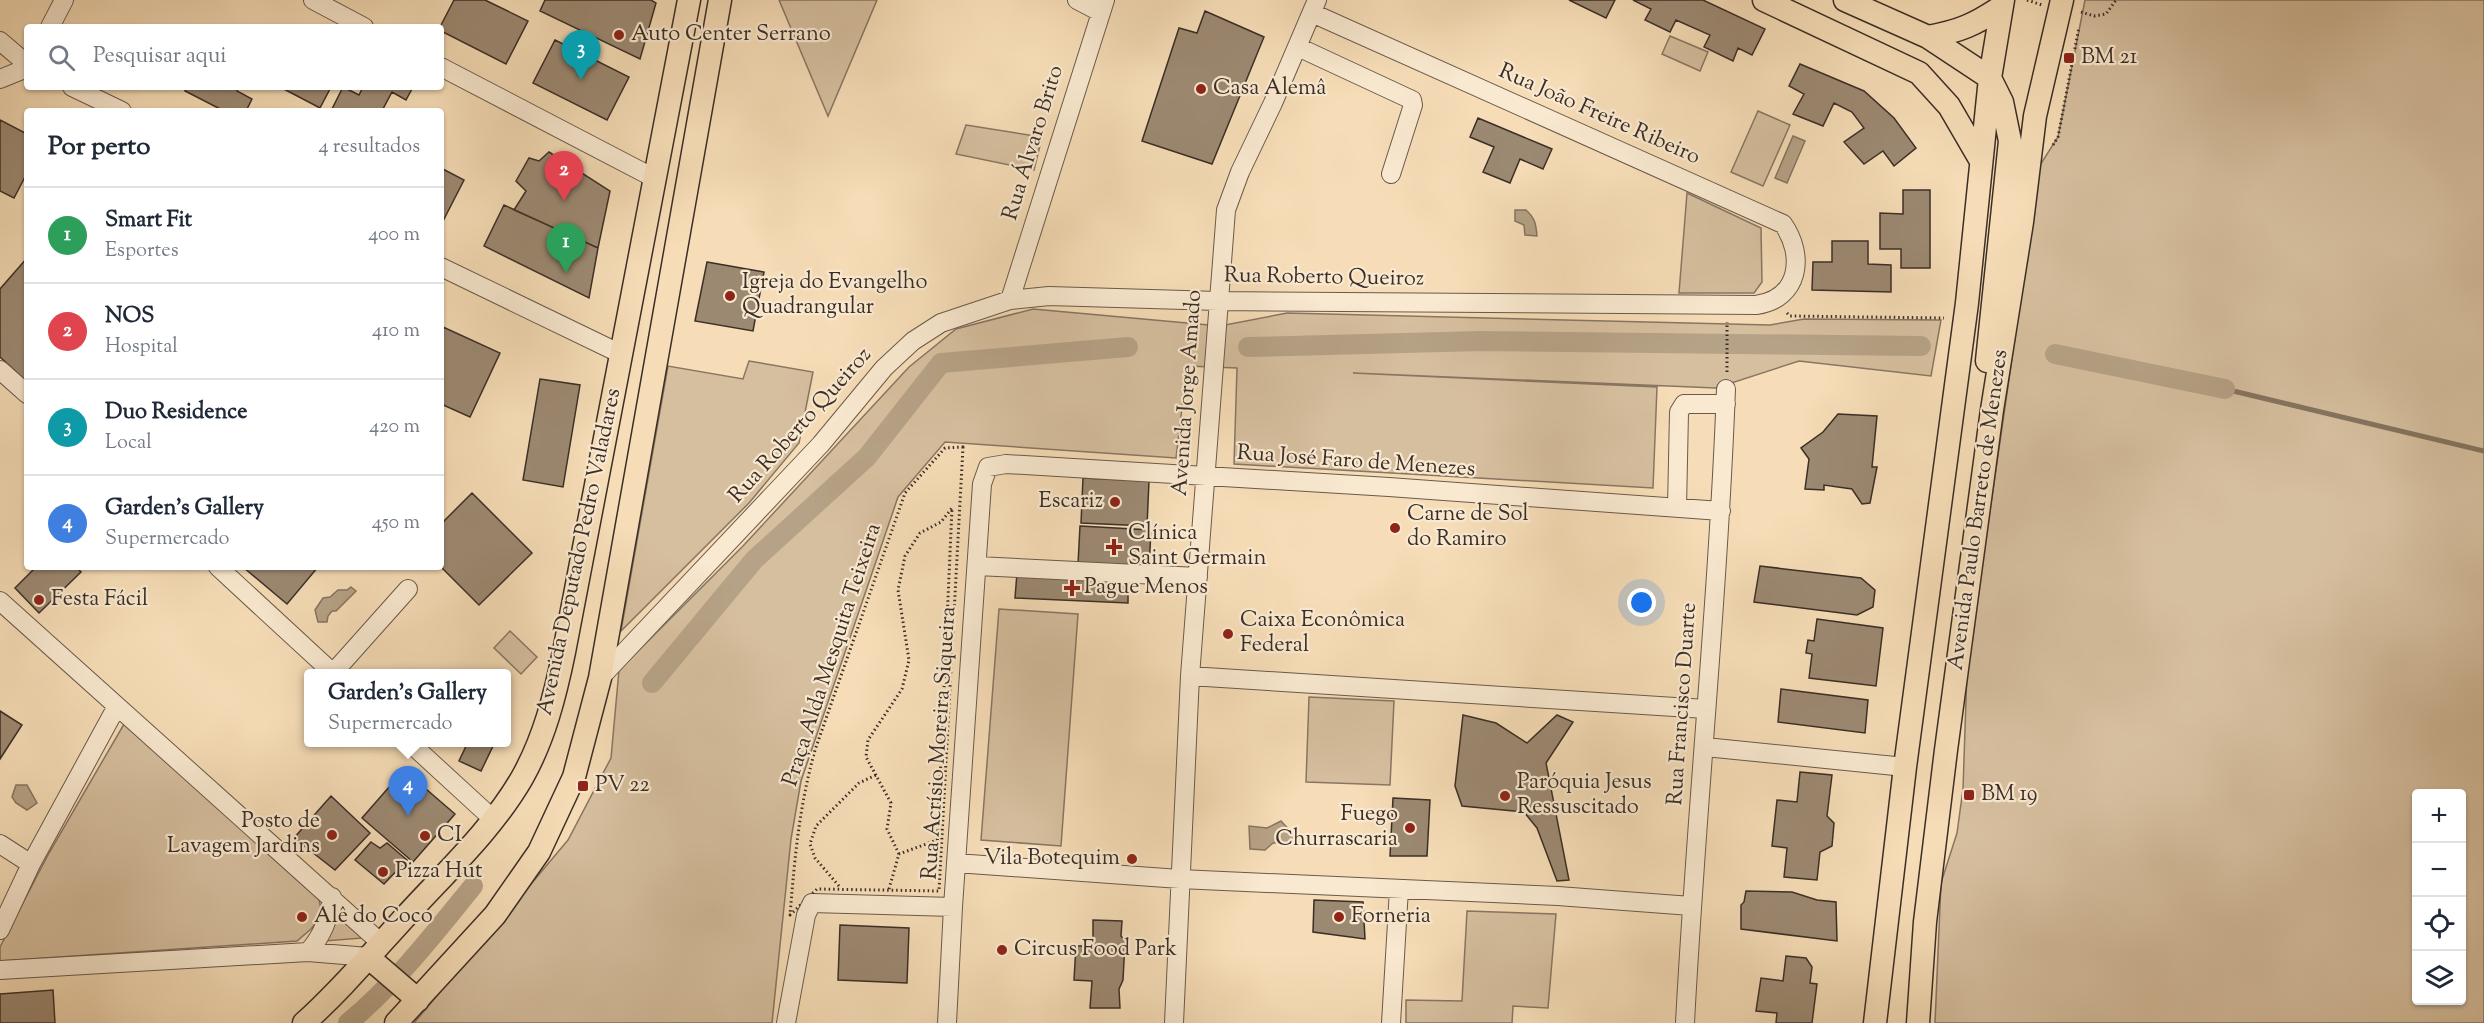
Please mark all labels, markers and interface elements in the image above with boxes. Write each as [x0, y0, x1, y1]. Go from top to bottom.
place label: Auto Center Serrano [631, 19, 831, 51]
search box [24, 24, 444, 90]
marker: Auto Center Serrano [612, 28, 626, 42]
pin: 3 [562, 31, 600, 80]
icon: search [45, 41, 78, 74]
text: Pesquisar aqui [93, 41, 227, 73]
place label: BM 21 [2081, 42, 2138, 74]
marker: BM 21 [2062, 51, 2076, 65]
street label: Rua João Freire Ribeiro [1493, 56, 1705, 174]
street label: Rua Álvaro Brito [994, 61, 1073, 224]
place label: Casa Alemâ [1213, 73, 1326, 105]
marker: Casa Alemâ [1194, 82, 1208, 96]
text: Por perto [48, 129, 150, 166]
text: 4 resultados [318, 133, 420, 162]
pin: 2 [544, 152, 584, 201]
text: Smart Fit [105, 205, 192, 237]
text: 1 [64, 221, 71, 250]
text: 400 m [368, 221, 420, 250]
pin: 1 [546, 224, 586, 273]
text: Esportes [105, 237, 179, 266]
street label: Rua Roberto Queiroz [1223, 260, 1425, 296]
place label: Igreja do Evangelho Quadrangular [742, 267, 928, 324]
marker: Igreja do Evangelho Quadrangular [723, 289, 737, 303]
street label: Avenida Jorge Amado [1165, 289, 1211, 497]
text: NOS [105, 301, 154, 333]
text: 2 [63, 317, 72, 346]
text: 410 m [372, 317, 420, 346]
text: Hospital [105, 333, 178, 362]
street label: Rua Roberto Queiroz [722, 341, 880, 511]
street label: Avenida Paulo Barreto de Menezes [1941, 348, 2017, 672]
street label: Avenida Deputado Pedro Valadares [530, 385, 630, 719]
text: Duo Residence [105, 397, 247, 429]
text: 3 [63, 413, 72, 442]
text: 420 m [369, 413, 420, 442]
text: Local [105, 429, 152, 458]
street label: Rua José Faro de Menezes [1236, 438, 1476, 486]
place label: Escariz [1038, 486, 1103, 518]
text: Garden's Gallery [105, 493, 264, 525]
marker: Escariz [1108, 495, 1122, 509]
place label: Carne de Sol do Ramiro [1407, 499, 1529, 556]
text: 4 [62, 509, 73, 538]
text: 450 m [372, 509, 420, 538]
place label: Clínica Saint Germain [1128, 518, 1267, 575]
street label: Praça Alda Mesquita Teixeira [775, 519, 891, 791]
marker: Carne de Sol do Ramiro [1388, 521, 1402, 535]
text: Supermercado [105, 525, 230, 554]
marker: Clínica Saint Germain [1105, 538, 1123, 556]
place label: Pague Menos [1084, 572, 1208, 604]
marker: Pague Menos [1065, 581, 1079, 595]
place label: Festa Fácil [51, 584, 148, 616]
your location [1627, 588, 1656, 617]
marker: Festa Fácil [32, 593, 46, 607]
street label: Rua Francisco Duarte [1660, 602, 1706, 806]
street label: Rua Acrísio Moreira Siqueira [914, 605, 966, 881]
place label: Caixa Econômica Federal [1240, 605, 1405, 662]
marker: Caixa Econômica Federal [1221, 627, 1235, 641]
popup [304, 669, 511, 747]
text: Garden's Gallery [328, 678, 487, 710]
text: Supermercado [328, 710, 453, 739]
pin: 4 [388, 766, 428, 816]
place label: Paróquia Jesus Ressuscitado [1517, 767, 1652, 824]
place label: PV 22 [595, 770, 650, 802]
marker: PV 22 [576, 779, 590, 793]
place label: BM 19 [1981, 779, 2037, 811]
marker: BM 19 [1962, 788, 1976, 802]
marker: Paróquia Jesus Ressuscitado [1498, 789, 1512, 803]
map controls [2412, 789, 2466, 1005]
button: + [2412, 789, 2466, 843]
place label: Fuego Churrascaria [1275, 799, 1398, 856]
place label: Posto de Lavagem Jardins [167, 806, 320, 863]
place label: CI [437, 820, 462, 852]
marker: Fuego Churrascaria [1403, 821, 1417, 835]
marker: Posto de Lavagem Jardins [325, 828, 339, 842]
marker: CI [418, 829, 432, 843]
place label: Vila Botequim [984, 843, 1120, 875]
button: − [2412, 843, 2466, 897]
marker: Vila Botequim [1125, 852, 1139, 866]
place label: Pizza Hut [395, 856, 483, 888]
marker: Pizza Hut [376, 865, 390, 879]
button: locate [2412, 897, 2466, 951]
place label: Alê do Coco [314, 901, 433, 933]
place label: Forneria [1351, 901, 1431, 933]
marker: Alê do Coco [295, 910, 309, 924]
marker: Forneria [1332, 910, 1346, 924]
place label: Circus Food Park [1014, 934, 1177, 966]
marker: Circus Food Park [995, 943, 1009, 957]
button: layers [2412, 951, 2466, 1005]

